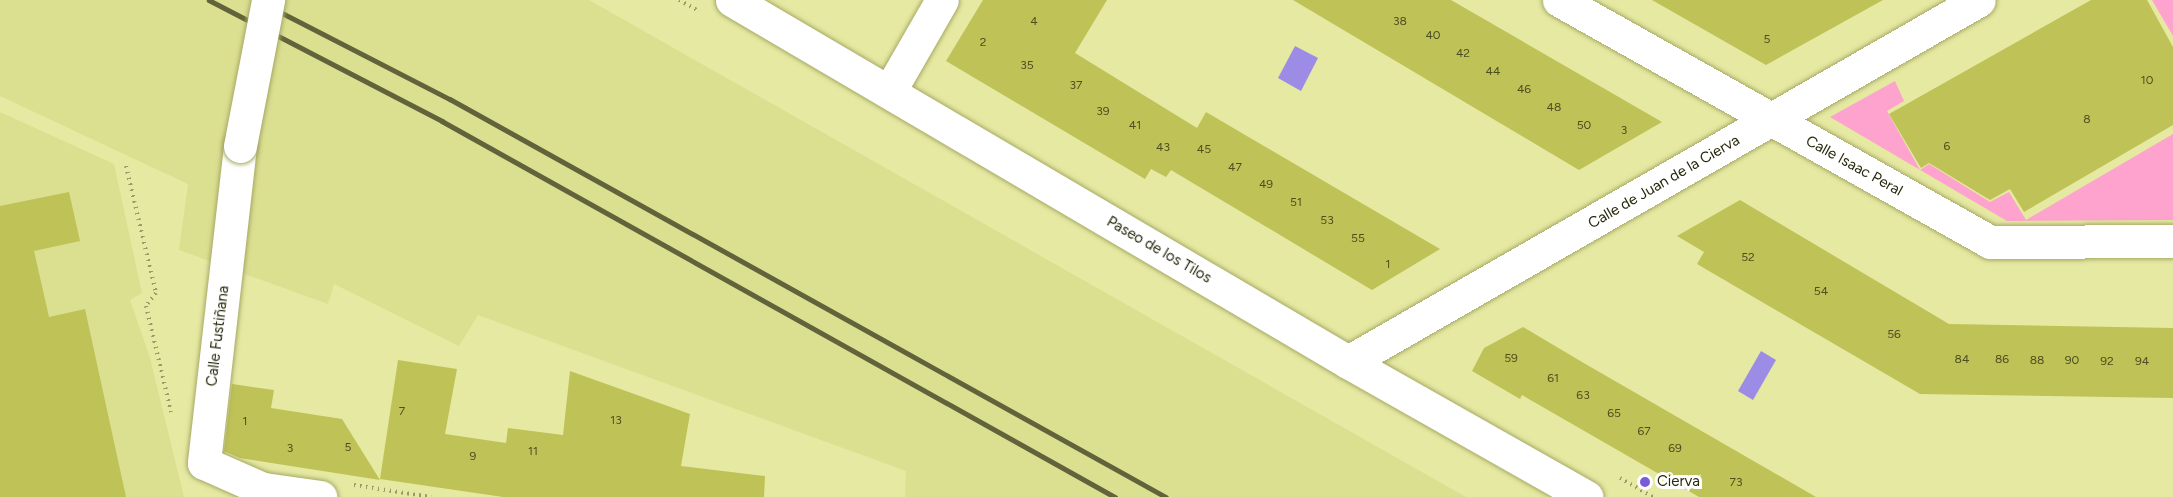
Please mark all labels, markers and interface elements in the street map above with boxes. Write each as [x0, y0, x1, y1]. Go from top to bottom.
house number: 4 [1030, 15, 1038, 29]
house number: 38 [1393, 15, 1407, 29]
house number: 40 [1425, 29, 1441, 43]
house number: 5 [1764, 33, 1770, 47]
house number: 2 [980, 36, 986, 50]
house number: 42 [1456, 47, 1470, 61]
house number: 35 [1020, 59, 1034, 73]
house number: 44 [1486, 65, 1500, 79]
house number: 10 [2141, 74, 2153, 88]
house number: 37 [1070, 79, 1082, 93]
house number: 46 [1517, 83, 1531, 97]
house number: 48 [1547, 101, 1561, 115]
house number: 39 [1096, 105, 1110, 119]
house number: 8 [2083, 113, 2091, 127]
house number: 41 [1129, 119, 1141, 133]
house number: 50 [1577, 119, 1591, 133]
house number: 3 [1621, 124, 1627, 138]
street label: Calle de Juan de la Cierva [1585, 131, 1743, 233]
street label: Calle Isaac Peral [1802, 132, 1906, 200]
house number: 6 [1944, 140, 1950, 154]
house number: 43 [1156, 141, 1170, 155]
house number: 45 [1197, 143, 1211, 157]
house number: 47 [1228, 161, 1242, 175]
house number: 49 [1259, 178, 1273, 192]
house number: 51 [1290, 196, 1302, 210]
street label: Paseo de los Tilos [1103, 213, 1215, 287]
house number: 53 [1320, 214, 1334, 228]
house number: 55 [1351, 232, 1365, 246]
house number: 52 [1741, 251, 1755, 265]
house number: 1 [1386, 258, 1390, 272]
street label: Calle Fustiñana [203, 285, 233, 387]
house number: 54 [1814, 285, 1828, 299]
house number: 56 [1887, 328, 1901, 342]
house number: 59 [1504, 352, 1518, 366]
house number: 84 [1955, 353, 1969, 367]
house number: 86 [1995, 353, 2009, 367]
house number: 88 [2030, 354, 2044, 368]
house number: 90 [2065, 354, 2079, 368]
house number: 92 [2100, 355, 2114, 369]
house number: 94 [2135, 355, 2149, 369]
house number: 61 [1547, 372, 1559, 386]
house number: 63 [1576, 389, 1590, 403]
house number: 7 [399, 405, 405, 419]
house number: 65 [1607, 407, 1621, 421]
house number: 13 [610, 414, 622, 428]
house number: 1 [243, 415, 247, 429]
house number: 67 [1637, 425, 1651, 439]
house number: 5 [345, 441, 351, 455]
house number: 3 [287, 442, 293, 456]
house number: 69 [1668, 442, 1682, 456]
house number: 11 [528, 445, 538, 459]
house number: 9 [470, 450, 476, 464]
place label: Cierva [1657, 473, 1700, 491]
marker: Cierva [1638, 475, 1652, 489]
house number: 73 [1730, 476, 1742, 490]

